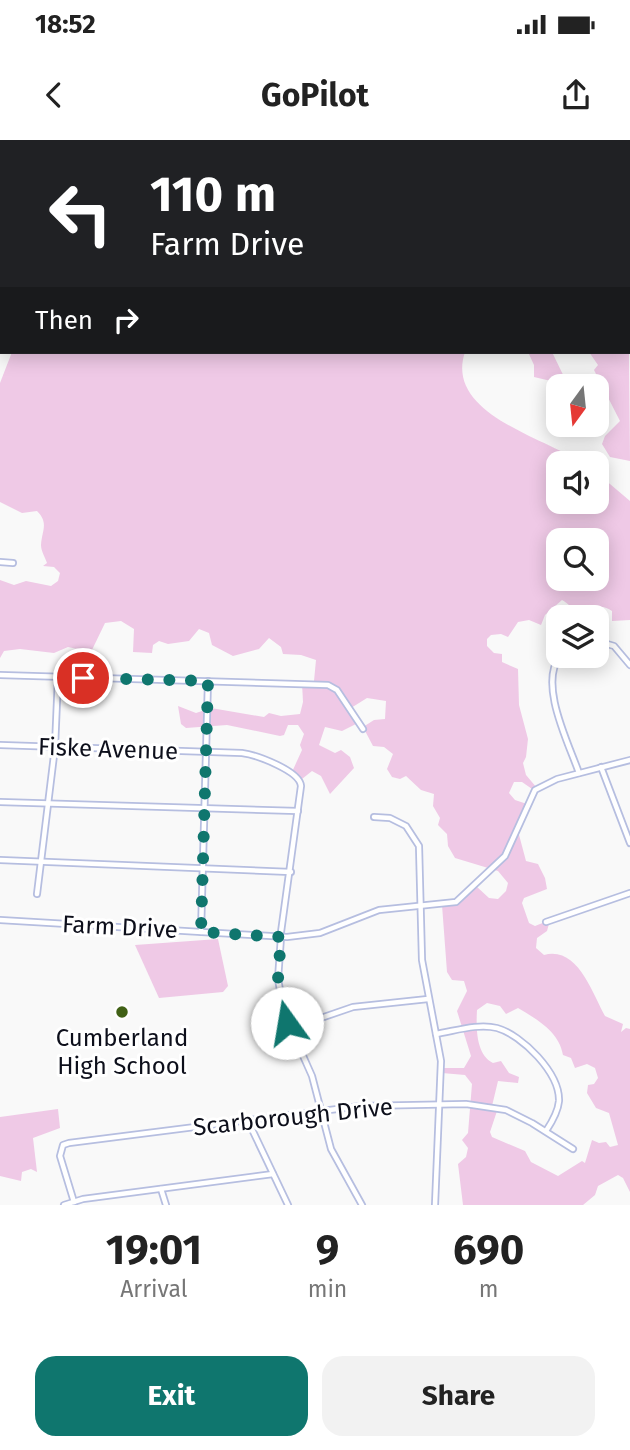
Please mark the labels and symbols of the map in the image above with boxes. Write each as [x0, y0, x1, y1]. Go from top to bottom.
north arrow [546, 374, 609, 438]
pin [53, 648, 113, 708]
street label: Fiske Avenue [38, 733, 178, 765]
street label: Farm Drive [61, 910, 179, 944]
position arrow [250, 986, 324, 1060]
marker: Cumberland High School [114, 1004, 130, 1020]
place label: Cumberland High School [56, 1024, 188, 1080]
street label: Scarborough Drive [192, 1093, 394, 1141]

